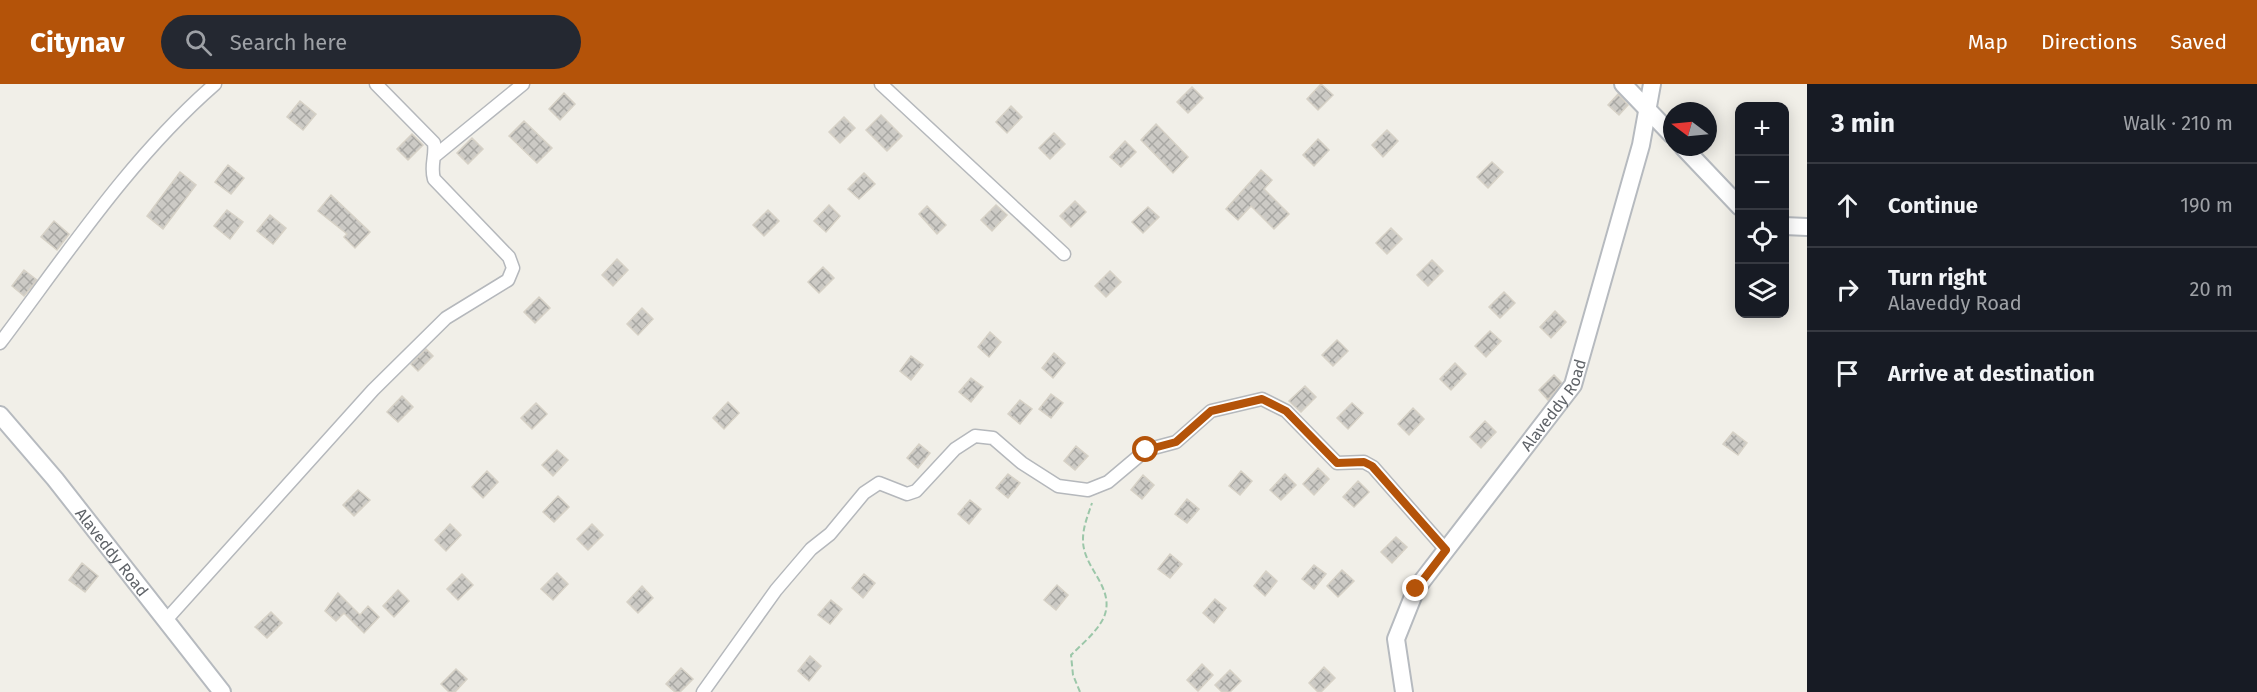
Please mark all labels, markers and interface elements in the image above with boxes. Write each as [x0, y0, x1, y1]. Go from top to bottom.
search box [161, 15, 581, 69]
text: Citynav [30, 26, 125, 59]
icon: search [182, 26, 215, 59]
text: Search here [230, 29, 347, 56]
text: Map [1968, 29, 2008, 55]
text: Directions [2041, 29, 2137, 55]
text: Saved [2170, 29, 2227, 55]
north arrow [1663, 102, 1717, 156]
map controls [1735, 102, 1789, 318]
button: + [1735, 102, 1789, 156]
text: 3 min [1831, 108, 1895, 139]
text: Walk · 210 m [2123, 111, 2233, 135]
button: − [1735, 156, 1789, 210]
icon: ahead [1831, 189, 1864, 222]
text: Continue [1888, 192, 1978, 219]
text: 190 m [2180, 193, 2233, 217]
button: locate [1735, 210, 1789, 264]
button: layers [1735, 264, 1789, 318]
text: Turn right [1888, 264, 1987, 291]
icon: right [1831, 273, 1864, 306]
text: 20 m [2190, 277, 2233, 301]
text: Alaveddy Road [1888, 291, 2022, 315]
street label: Alaveddy Road [1517, 357, 1590, 455]
icon: arrive [1831, 357, 1864, 390]
text: Arrive at destination [1888, 360, 2095, 387]
route start [1132, 436, 1158, 462]
street label: Alaveddy Road [71, 504, 152, 600]
route end [1402, 575, 1428, 601]

